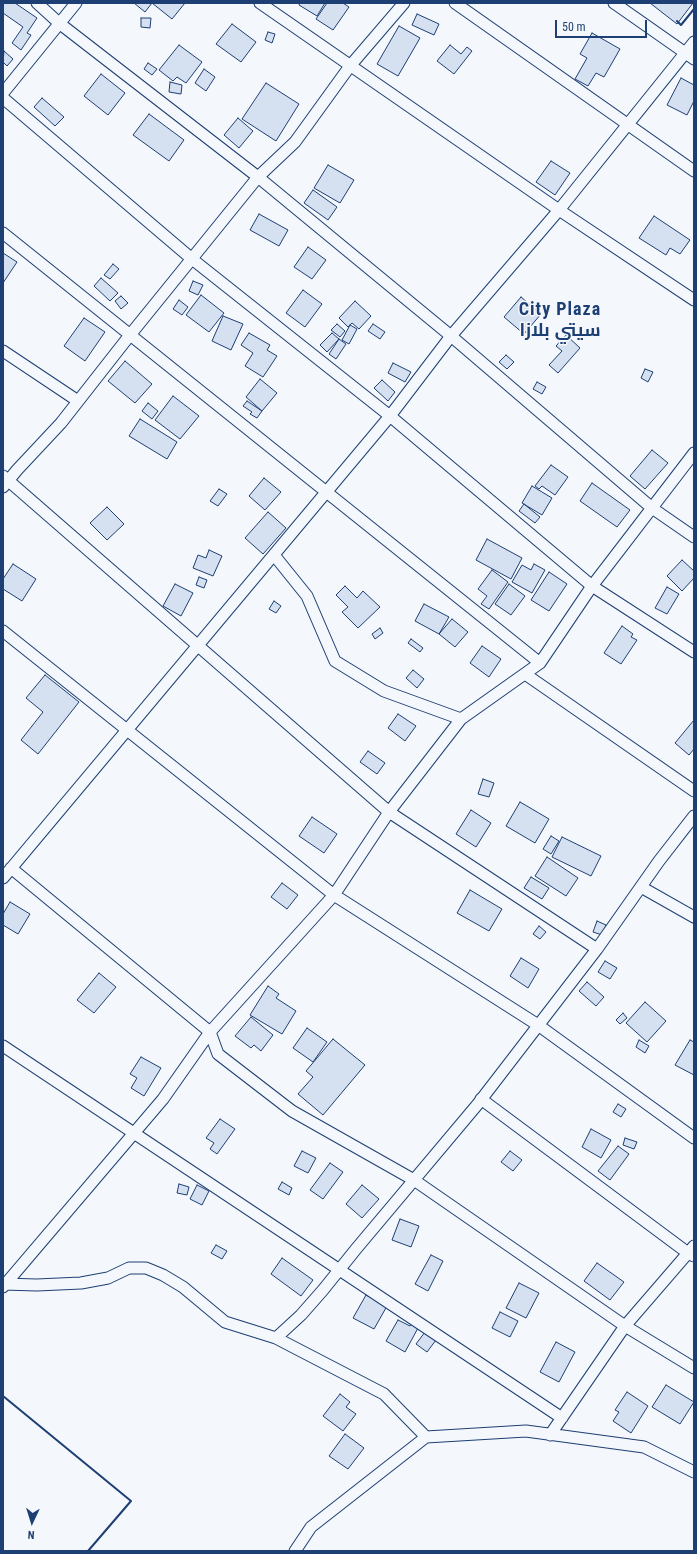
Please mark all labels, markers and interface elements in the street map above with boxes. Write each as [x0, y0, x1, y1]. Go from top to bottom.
scale bar [557, 12, 649, 38]
text: 50 m [562, 20, 586, 34]
district label: City Plaza سيتي بلازا [519, 299, 601, 342]
north arrow [12, 1502, 52, 1542]
text: N [27, 1528, 35, 1541]

